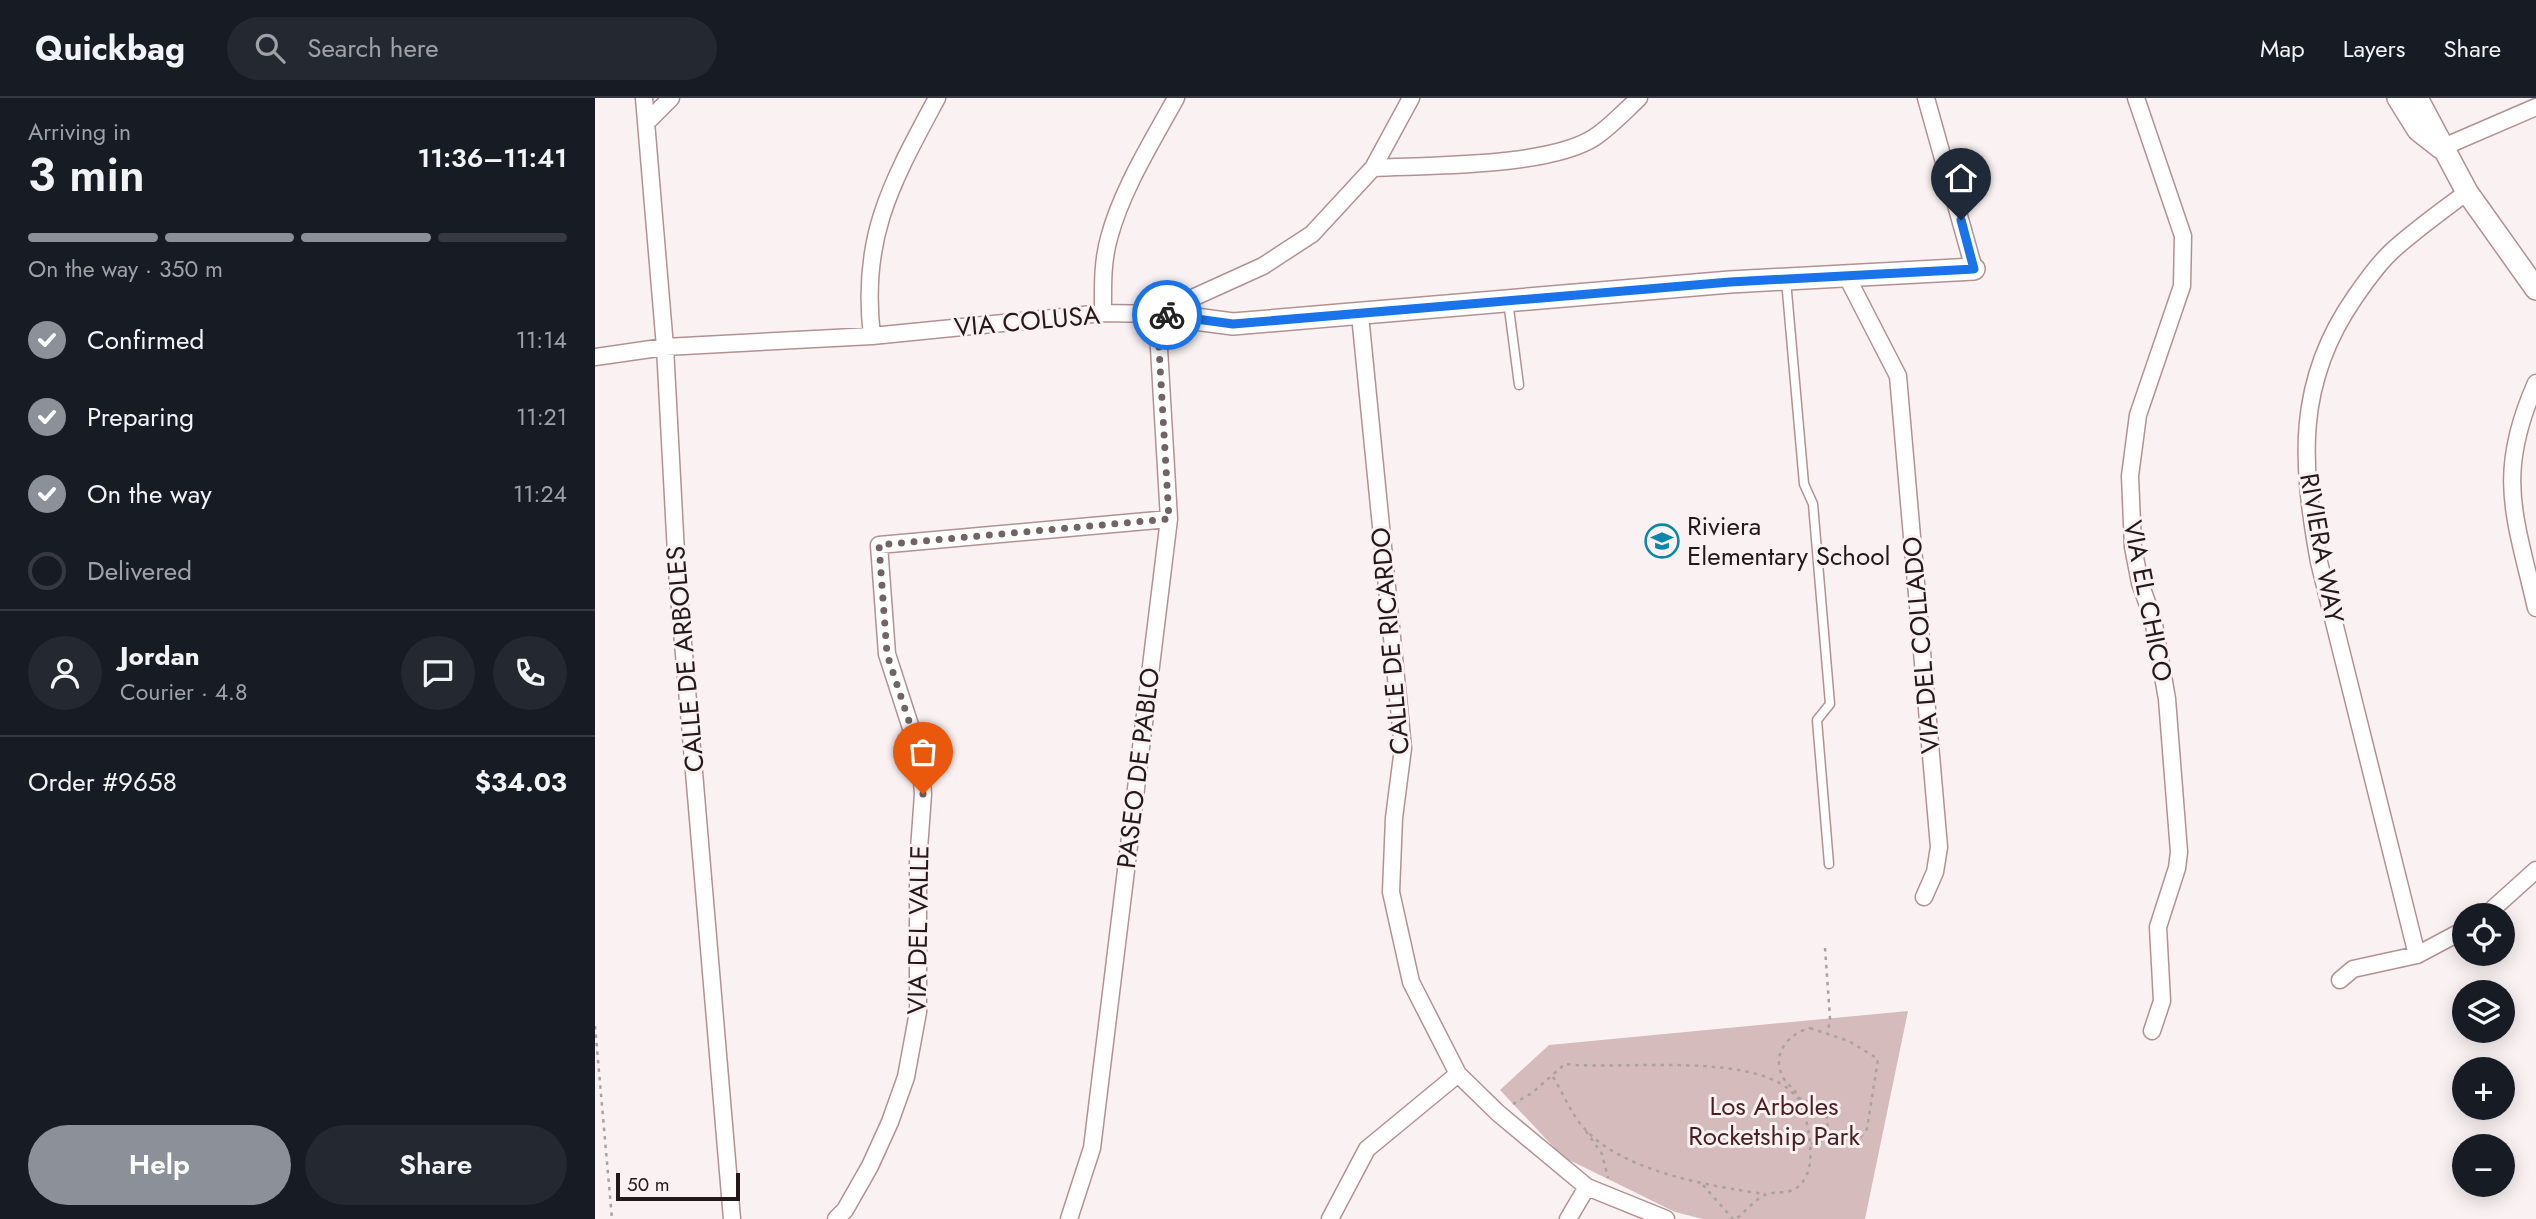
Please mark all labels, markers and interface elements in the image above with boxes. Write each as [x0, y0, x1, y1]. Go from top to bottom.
search box [227, 17, 717, 80]
text: Quickbag [35, 25, 185, 72]
icon: search [251, 29, 289, 67]
text: Search here [307, 29, 439, 67]
text: Map [2260, 31, 2305, 66]
text: Layers [2343, 31, 2405, 66]
text: Share [2443, 31, 2501, 66]
text: Arriving in [28, 115, 131, 149]
text: 11:36–11:41 [417, 139, 567, 177]
text: 3 min [28, 142, 145, 208]
pin [1931, 148, 1991, 220]
icon: home [1942, 159, 1980, 197]
text: On the way · 350 m [28, 252, 223, 286]
courier [1132, 280, 1202, 350]
street label: VIA COLUSA [953, 296, 1102, 346]
icon: bike [1148, 296, 1186, 334]
icon: check [28, 321, 66, 359]
text: Confirmed [87, 321, 204, 359]
text: 11:14 [516, 323, 567, 357]
icon: check [28, 398, 66, 436]
text: Preparing [87, 398, 194, 436]
text: 11:21 [516, 400, 567, 434]
street label: RIVIERA WAY [2290, 470, 2354, 626]
icon: check [28, 475, 66, 513]
text: On the way [87, 475, 212, 513]
text: 11:24 [513, 477, 567, 511]
place label: Riviera Elementary School [1687, 507, 1890, 575]
street label: VIA EL CHICO [2114, 517, 2182, 685]
school or university icon: Riviera Elementary School [1643, 522, 1681, 560]
street label: CALLE DE RICARDO [1361, 526, 1419, 756]
street label: VIA DEL COLLADO [1893, 535, 1949, 755]
street label: CALLE DE ARBOLES [656, 544, 714, 774]
text: Delivered [87, 552, 192, 590]
button: person [28, 636, 102, 710]
button: chat [401, 636, 475, 710]
button: phone [493, 636, 567, 710]
text: Jordan [120, 637, 200, 675]
street label: PASEO DE PABLO [1107, 666, 1169, 870]
text: Courier · 4.8 [120, 675, 248, 709]
pin [893, 722, 953, 794]
icon: bag [904, 733, 942, 771]
text: Order #9658 [28, 763, 177, 801]
text: $34.03 [475, 763, 567, 801]
street label: VIA DEL VALLE [898, 845, 938, 1015]
map controls [2452, 903, 2515, 1197]
button: locate [2452, 903, 2515, 966]
button: layers [2452, 980, 2515, 1043]
button: + [2452, 1057, 2515, 1120]
park label: Los Arboles Rocketship Park [1688, 1087, 1860, 1155]
button: Help [28, 1125, 291, 1205]
button: Share [305, 1125, 567, 1205]
button: − [2452, 1134, 2515, 1197]
scale bar [616, 1170, 740, 1202]
text: 50 m [627, 1171, 670, 1198]

